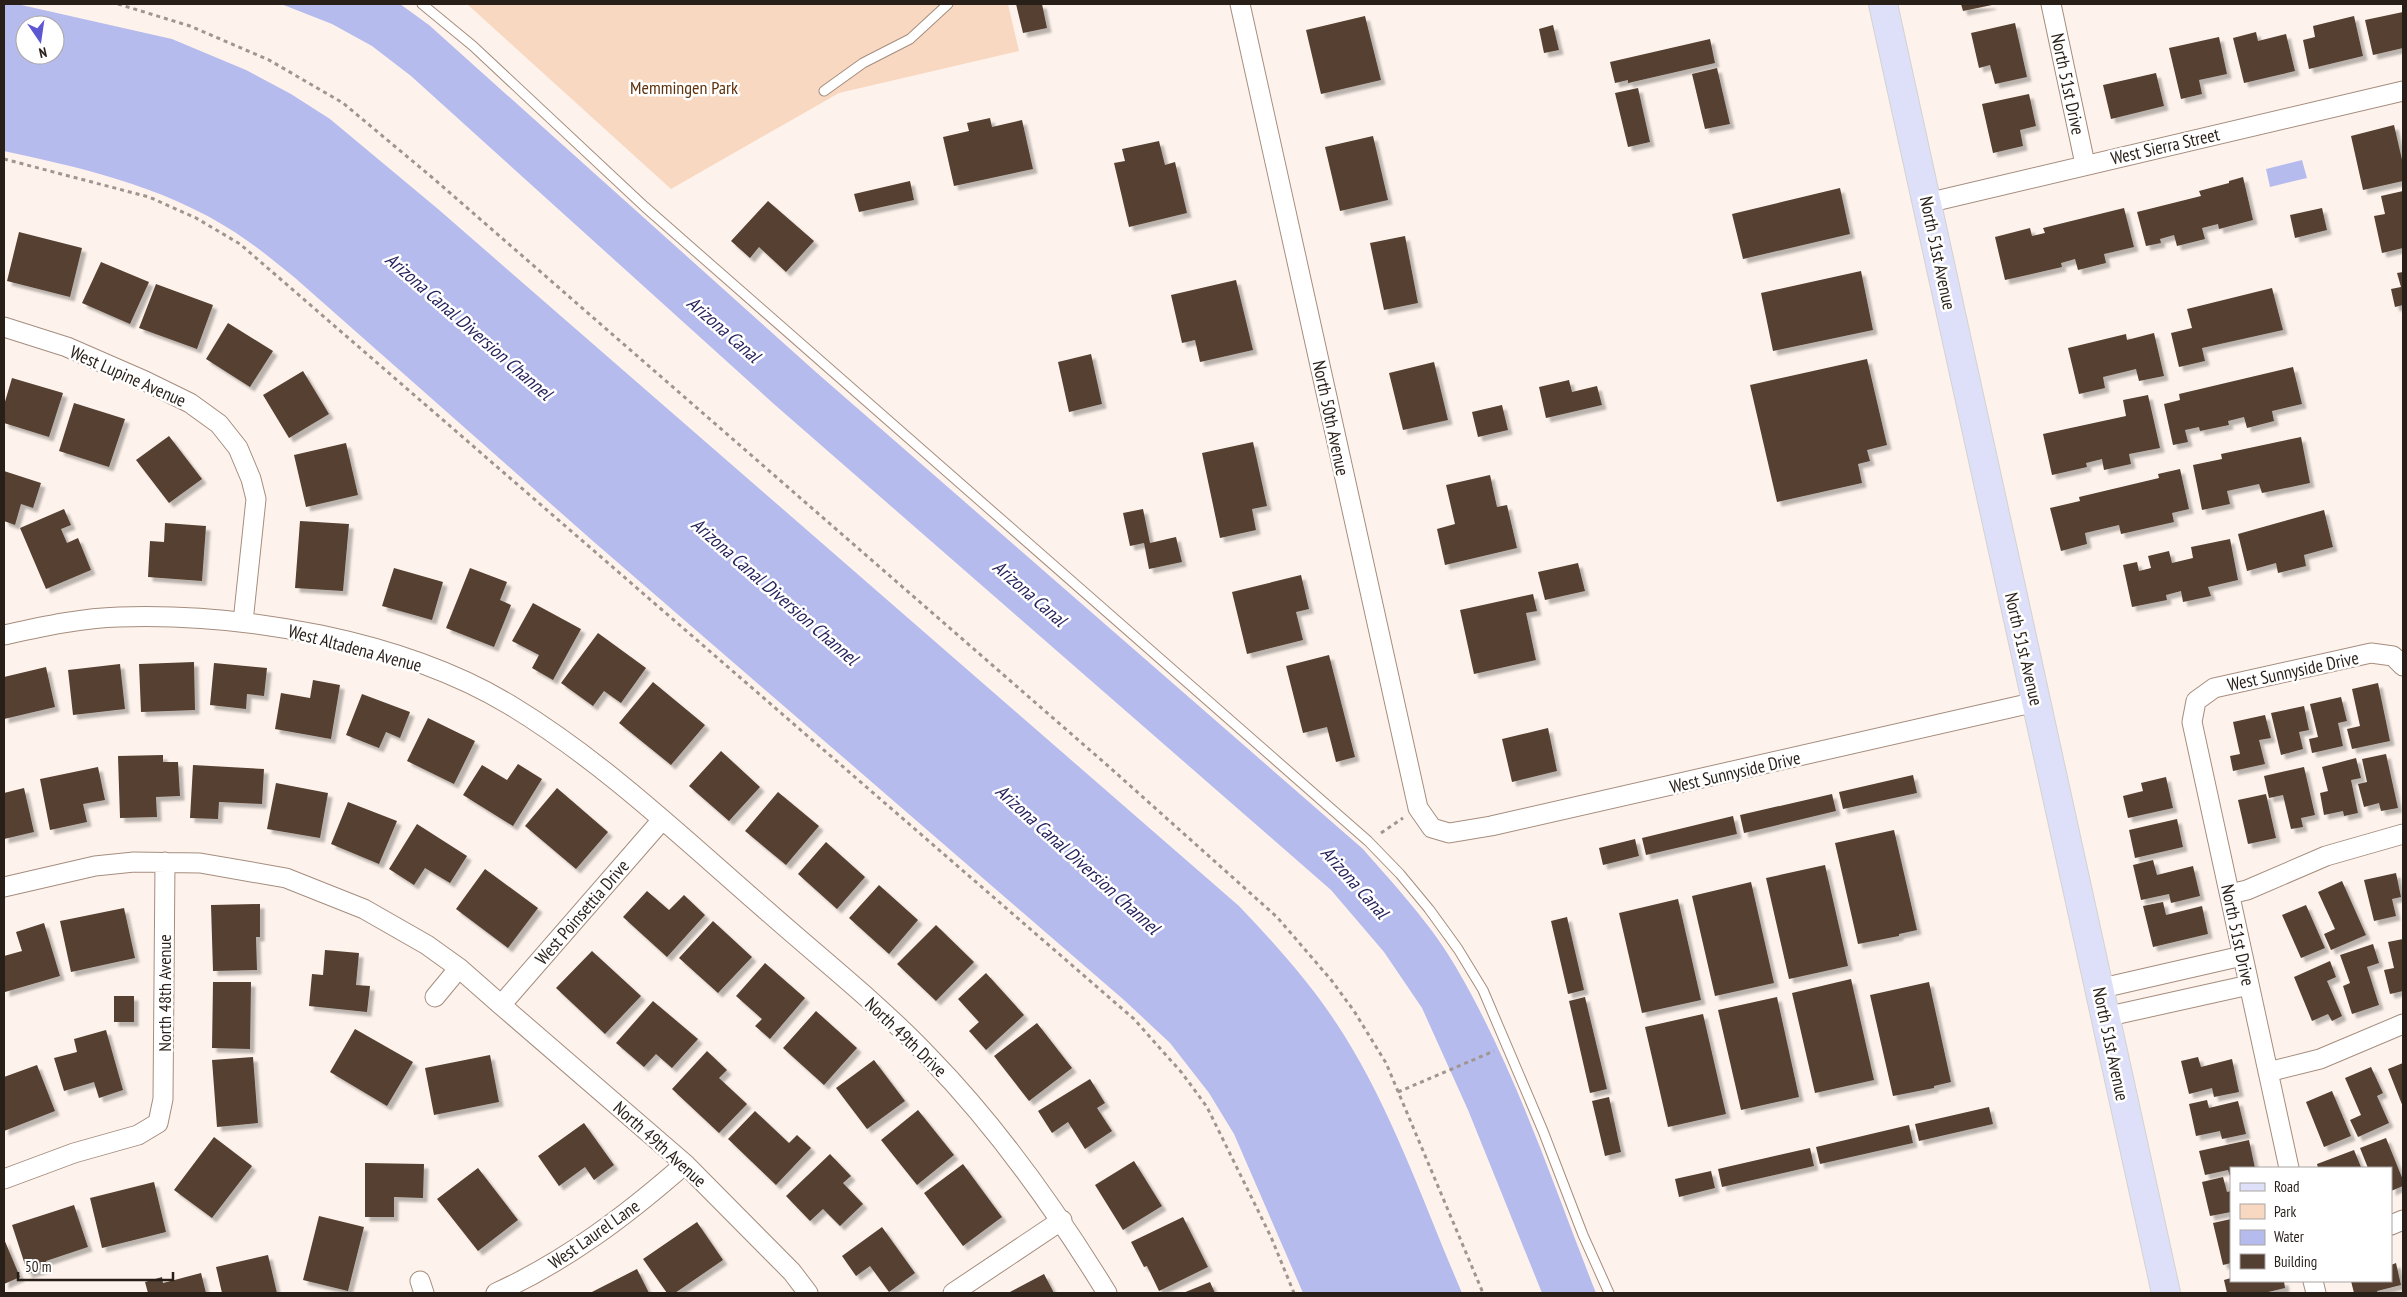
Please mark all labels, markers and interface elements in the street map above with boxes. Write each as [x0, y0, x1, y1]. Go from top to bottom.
north arrow [15, 15, 65, 65]
street label: North 51st Drive [2046, 31, 2090, 137]
text: N [37, 43, 49, 62]
park label: Memmingen Park [630, 76, 738, 99]
street label: West Sierra Street [2108, 122, 2222, 170]
street label: North 51st Avenue [1915, 194, 1961, 312]
water label: Arizona Canal Diversion Channel [381, 247, 558, 406]
water label: Arizona Canal [682, 291, 767, 368]
street label: West Lupine Avenue [66, 340, 190, 412]
street label: North 50th Avenue [1308, 358, 1354, 478]
water label: Arizona Canal Diversion Channel [687, 512, 864, 671]
water label: Arizona Canal [988, 555, 1073, 632]
street label: North 51st Avenue [2000, 590, 2048, 708]
street label: West Altadena Avenue [286, 619, 424, 677]
street label: West Sunnyside Drive [2225, 646, 2361, 696]
street label: West Sunnyside Drive [1667, 746, 1803, 798]
water label: Arizona Canal Diversion Channel [991, 779, 1166, 940]
water label: Arizona Canal [1316, 841, 1395, 924]
street label: West Poinsettia Drive [530, 855, 634, 969]
street label: North 51st Drive [2216, 882, 2260, 988]
street label: North 48th Avenue [153, 934, 176, 1052]
street label: North 51st Avenue [2088, 985, 2134, 1103]
street label: North 49th Drive [860, 992, 952, 1082]
street label: North 49th Avenue [609, 1096, 711, 1192]
legend [2230, 1167, 2392, 1282]
text: Road [2274, 1177, 2300, 1196]
street label: West Laurel Lane [544, 1194, 644, 1274]
text: Park [2274, 1202, 2296, 1221]
text: Water [2274, 1227, 2305, 1246]
scale bar [18, 1250, 172, 1282]
text: Building [2274, 1252, 2317, 1271]
text: 50 m [25, 1257, 51, 1276]

